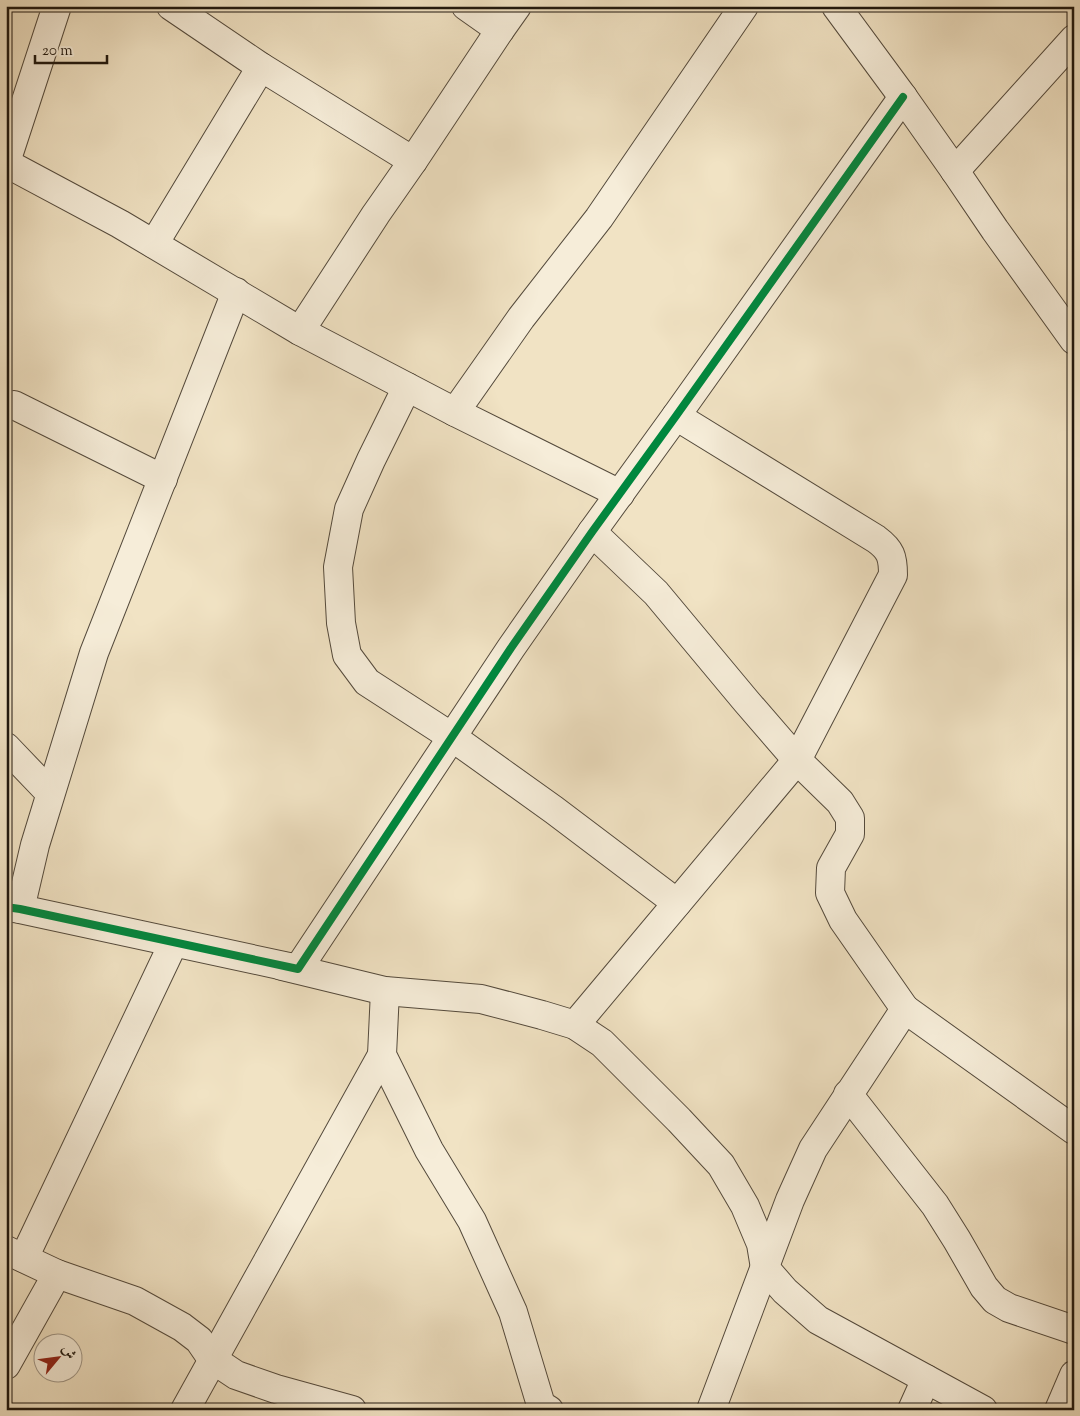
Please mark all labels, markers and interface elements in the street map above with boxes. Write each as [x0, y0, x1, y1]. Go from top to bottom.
scale bar [35, 32, 108, 64]
text: 20 m [42, 41, 73, 62]
north arrow [32, 1334, 82, 1384]
text: ش [56, 1342, 80, 1364]

